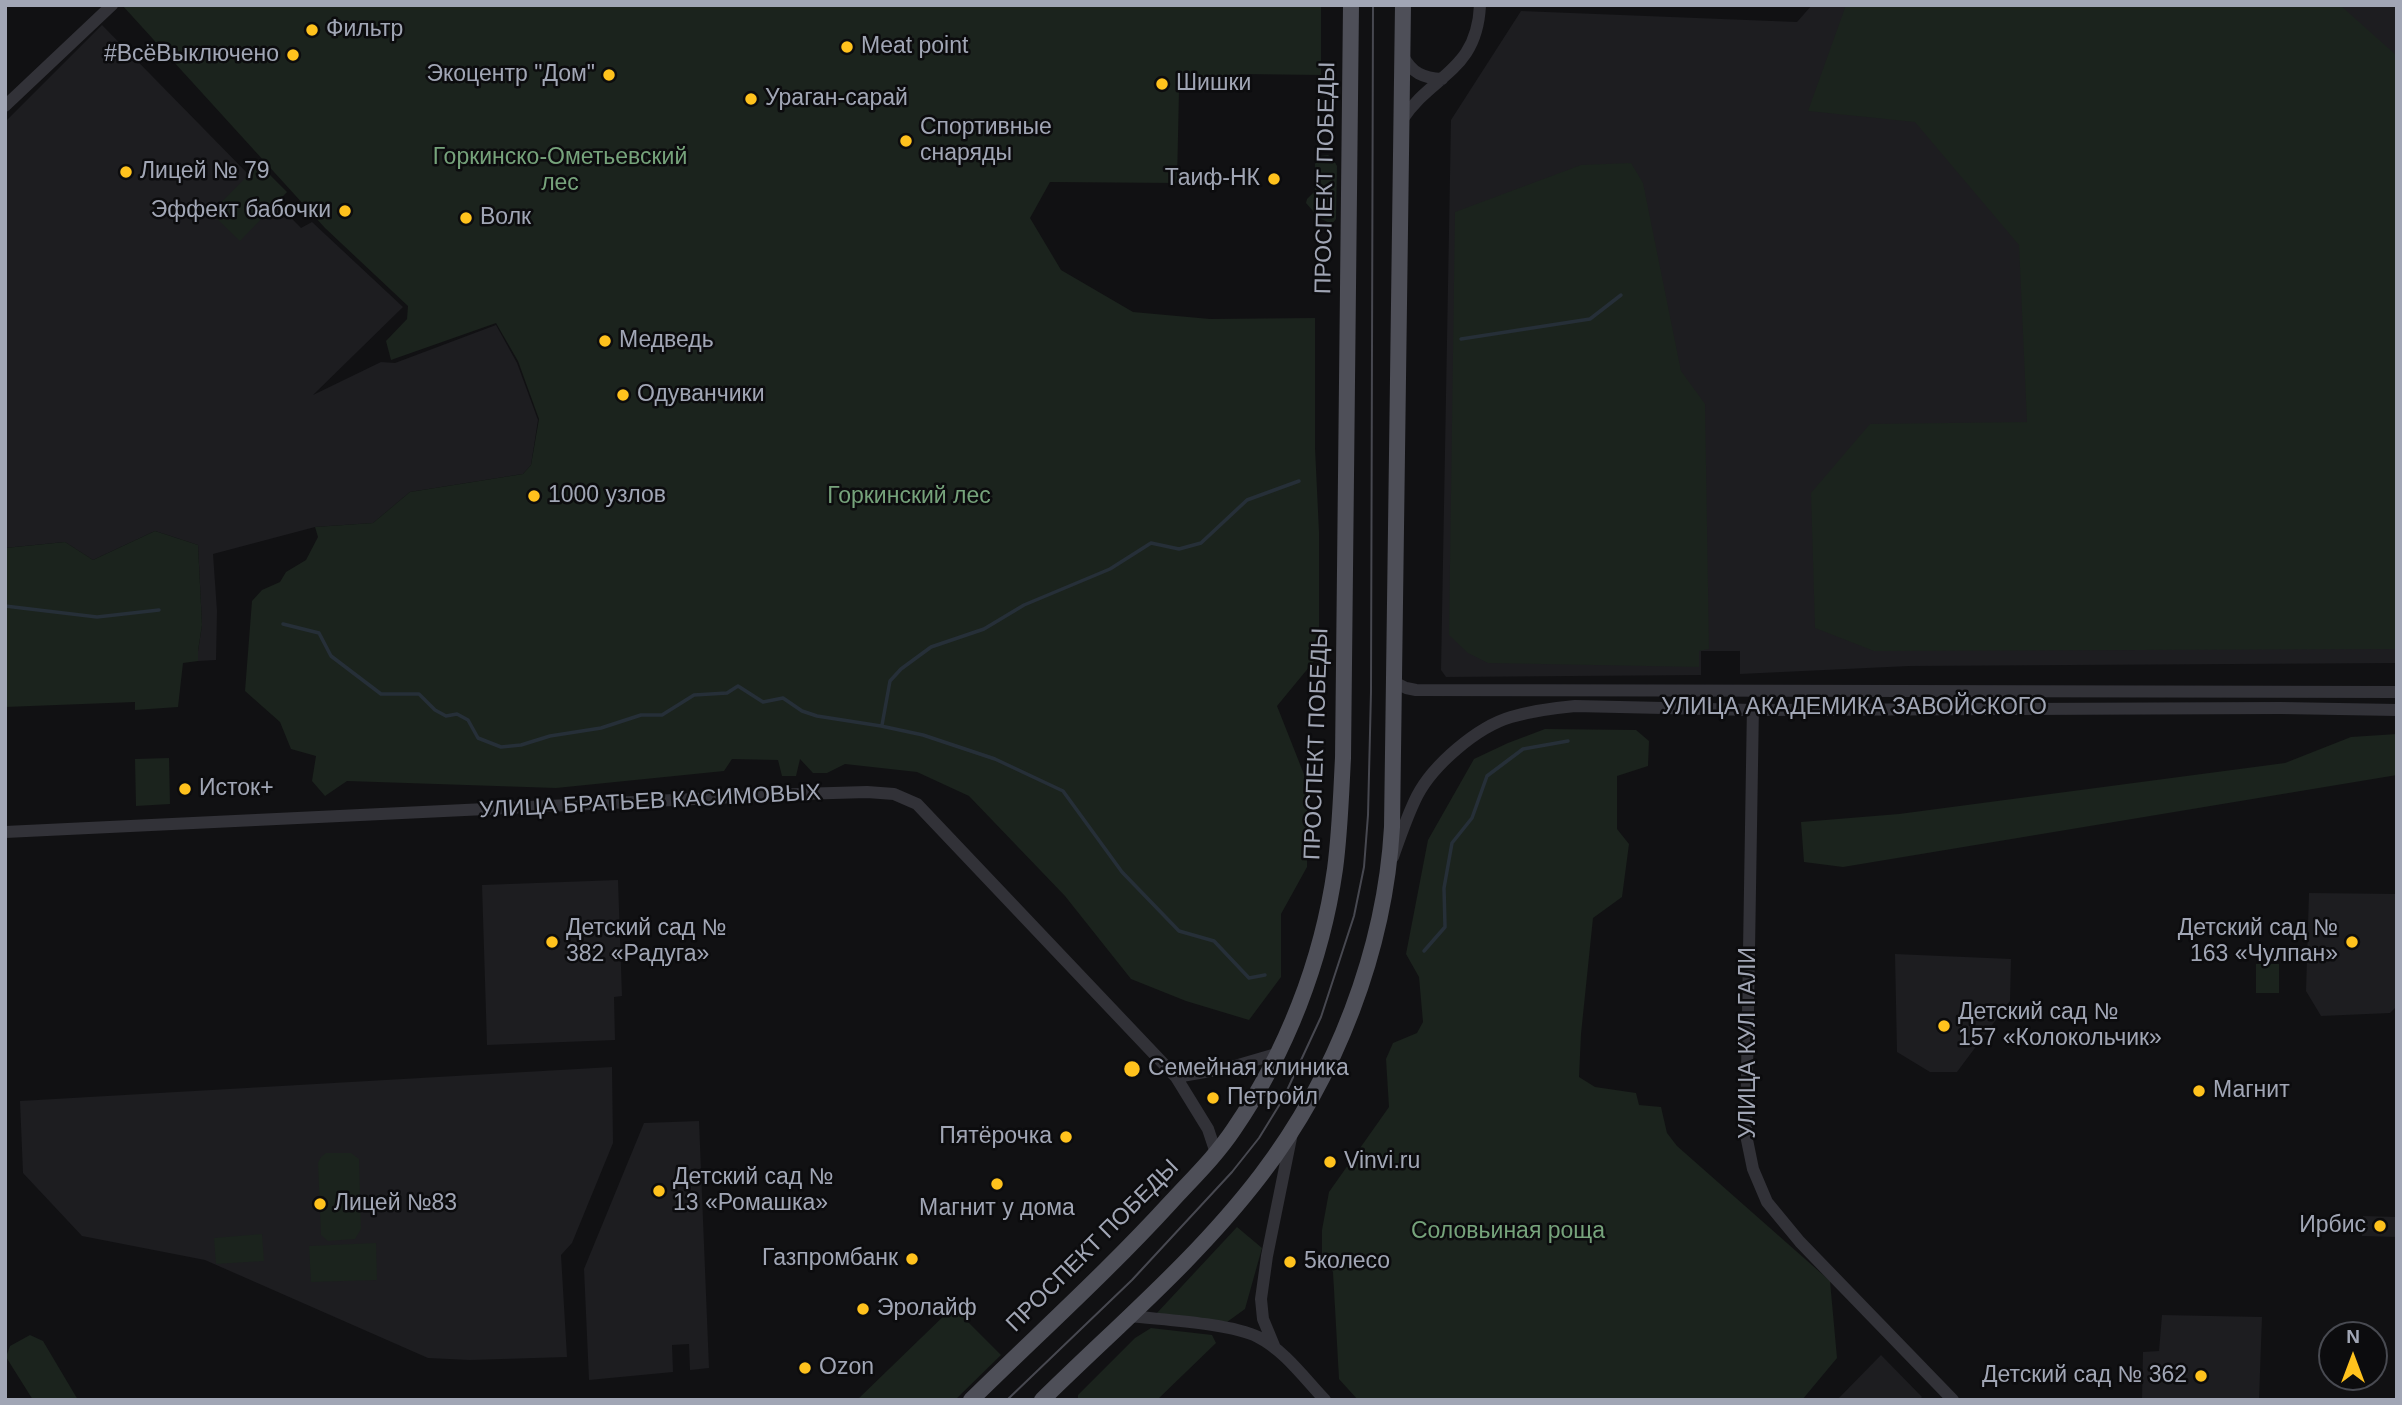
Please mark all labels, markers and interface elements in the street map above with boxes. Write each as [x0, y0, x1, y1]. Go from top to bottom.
place label: Фильтр [326, 16, 403, 44]
marker: Фильтр [304, 22, 320, 38]
place label: Meat point [861, 33, 968, 61]
marker: Meat point [839, 39, 855, 55]
place label: #ВсёВыключено [104, 41, 279, 69]
marker: #ВсёВыключено [285, 47, 301, 63]
place label: Экоцентр "Дом" [426, 61, 595, 89]
street label: ПРОСПЕКТ ПОБЕДЫ [1310, 62, 1342, 294]
marker: Экоцентр "Дом" [601, 67, 617, 83]
place label: Шишки [1176, 70, 1251, 98]
marker: Шишки [1154, 76, 1170, 92]
place label: Ураган-сарай [765, 85, 908, 113]
marker: Ураган-сарай [743, 91, 759, 107]
place label: Спортивные снаряды [920, 114, 1052, 168]
marker: Спортивные снаряды [898, 133, 914, 149]
park label: Горкинско-Ометьевский лес [433, 144, 687, 198]
place label: Лицей № 79 [140, 158, 270, 186]
marker: Лицей № 79 [118, 164, 134, 180]
place label: Таиф-НК [1165, 165, 1260, 193]
marker: Таиф-НК [1266, 171, 1282, 187]
place label: Эффект бабочки [151, 197, 331, 225]
marker: Эффект бабочки [337, 203, 353, 219]
place label: Волк [480, 204, 531, 232]
marker: Волк [458, 210, 474, 226]
place label: Медведь [619, 327, 714, 355]
marker: Медведь [597, 333, 613, 349]
place label: Одуванчики [637, 381, 764, 409]
marker: Одуванчики [615, 387, 631, 403]
place label: 1000 узлов [548, 482, 666, 510]
park label: Горкинский лес [827, 483, 991, 511]
marker: 1000 узлов [526, 488, 542, 504]
street label: ПРОСПЕКТ ПОБЕДЫ [1299, 627, 1335, 861]
street label: УЛИЦА АКАДЕМИКА ЗАВОЙСКОГО [1661, 694, 2047, 722]
place label: Исток+ [199, 775, 274, 803]
street label: УЛИЦА БРАТЬЕВ КАСИМОВЫХ [478, 779, 822, 825]
marker: Исток+ [177, 781, 193, 797]
place label: Детский сад № 382 «Радуга» [566, 915, 726, 969]
place label: Детский сад № 163 «Чулпан» [2178, 915, 2338, 969]
marker: Детский сад № 382 «Радуга» [544, 934, 560, 950]
marker: Детский сад № 163 «Чулпан» [2344, 934, 2360, 950]
street label: УЛИЦА КУЛ ГАЛИ [1735, 947, 1763, 1139]
place label: Детский сад № 157 «Колокольчик» [1958, 999, 2162, 1053]
marker: Детский сад № 157 «Колокольчик» [1936, 1018, 1952, 1034]
place label: Семейная клиника [1148, 1055, 1349, 1083]
marker: Семейная клиника [1122, 1059, 1142, 1079]
place label: Магнит [2213, 1077, 2290, 1105]
marker: Магнит [2191, 1083, 2207, 1099]
place label: Петройл [1227, 1084, 1318, 1112]
marker: Петройл [1205, 1090, 1221, 1106]
place label: Пятёрочка [939, 1123, 1052, 1151]
marker: Пятёрочка [1058, 1129, 1074, 1145]
place label: Vinvi.ru [1344, 1148, 1420, 1176]
street label: ПРОСПЕКТ ПОБЕДЫ [1001, 1154, 1185, 1338]
marker: Vinvi.ru [1322, 1154, 1338, 1170]
place label: Детский сад № 13 «Ромашка» [673, 1164, 833, 1218]
marker: Магнит у дома [989, 1176, 1005, 1192]
marker: Детский сад № 13 «Ромашка» [651, 1183, 667, 1199]
place label: Лицей №83 [334, 1190, 457, 1218]
place label: Магнит у дома [919, 1195, 1075, 1223]
marker: Лицей №83 [312, 1196, 328, 1212]
place label: Ирбис [2299, 1212, 2366, 1240]
park label: Соловьиная роща [1411, 1218, 1605, 1246]
marker: Ирбис [2372, 1218, 2388, 1234]
place label: Газпромбанк [762, 1245, 898, 1273]
place label: 5колесо [1304, 1248, 1390, 1276]
marker: Газпромбанк [904, 1251, 920, 1267]
marker: 5колесо [1282, 1254, 1298, 1270]
place label: Эролайф [877, 1295, 977, 1323]
marker: Эролайф [855, 1301, 871, 1317]
north arrow [2318, 1321, 2388, 1391]
text: N [2346, 1326, 2360, 1347]
place label: Ozon [819, 1354, 874, 1382]
marker: Ozon [797, 1360, 813, 1376]
place label: Детский сад № 362 [1982, 1362, 2187, 1390]
marker: Детский сад № 362 [2193, 1368, 2209, 1384]

